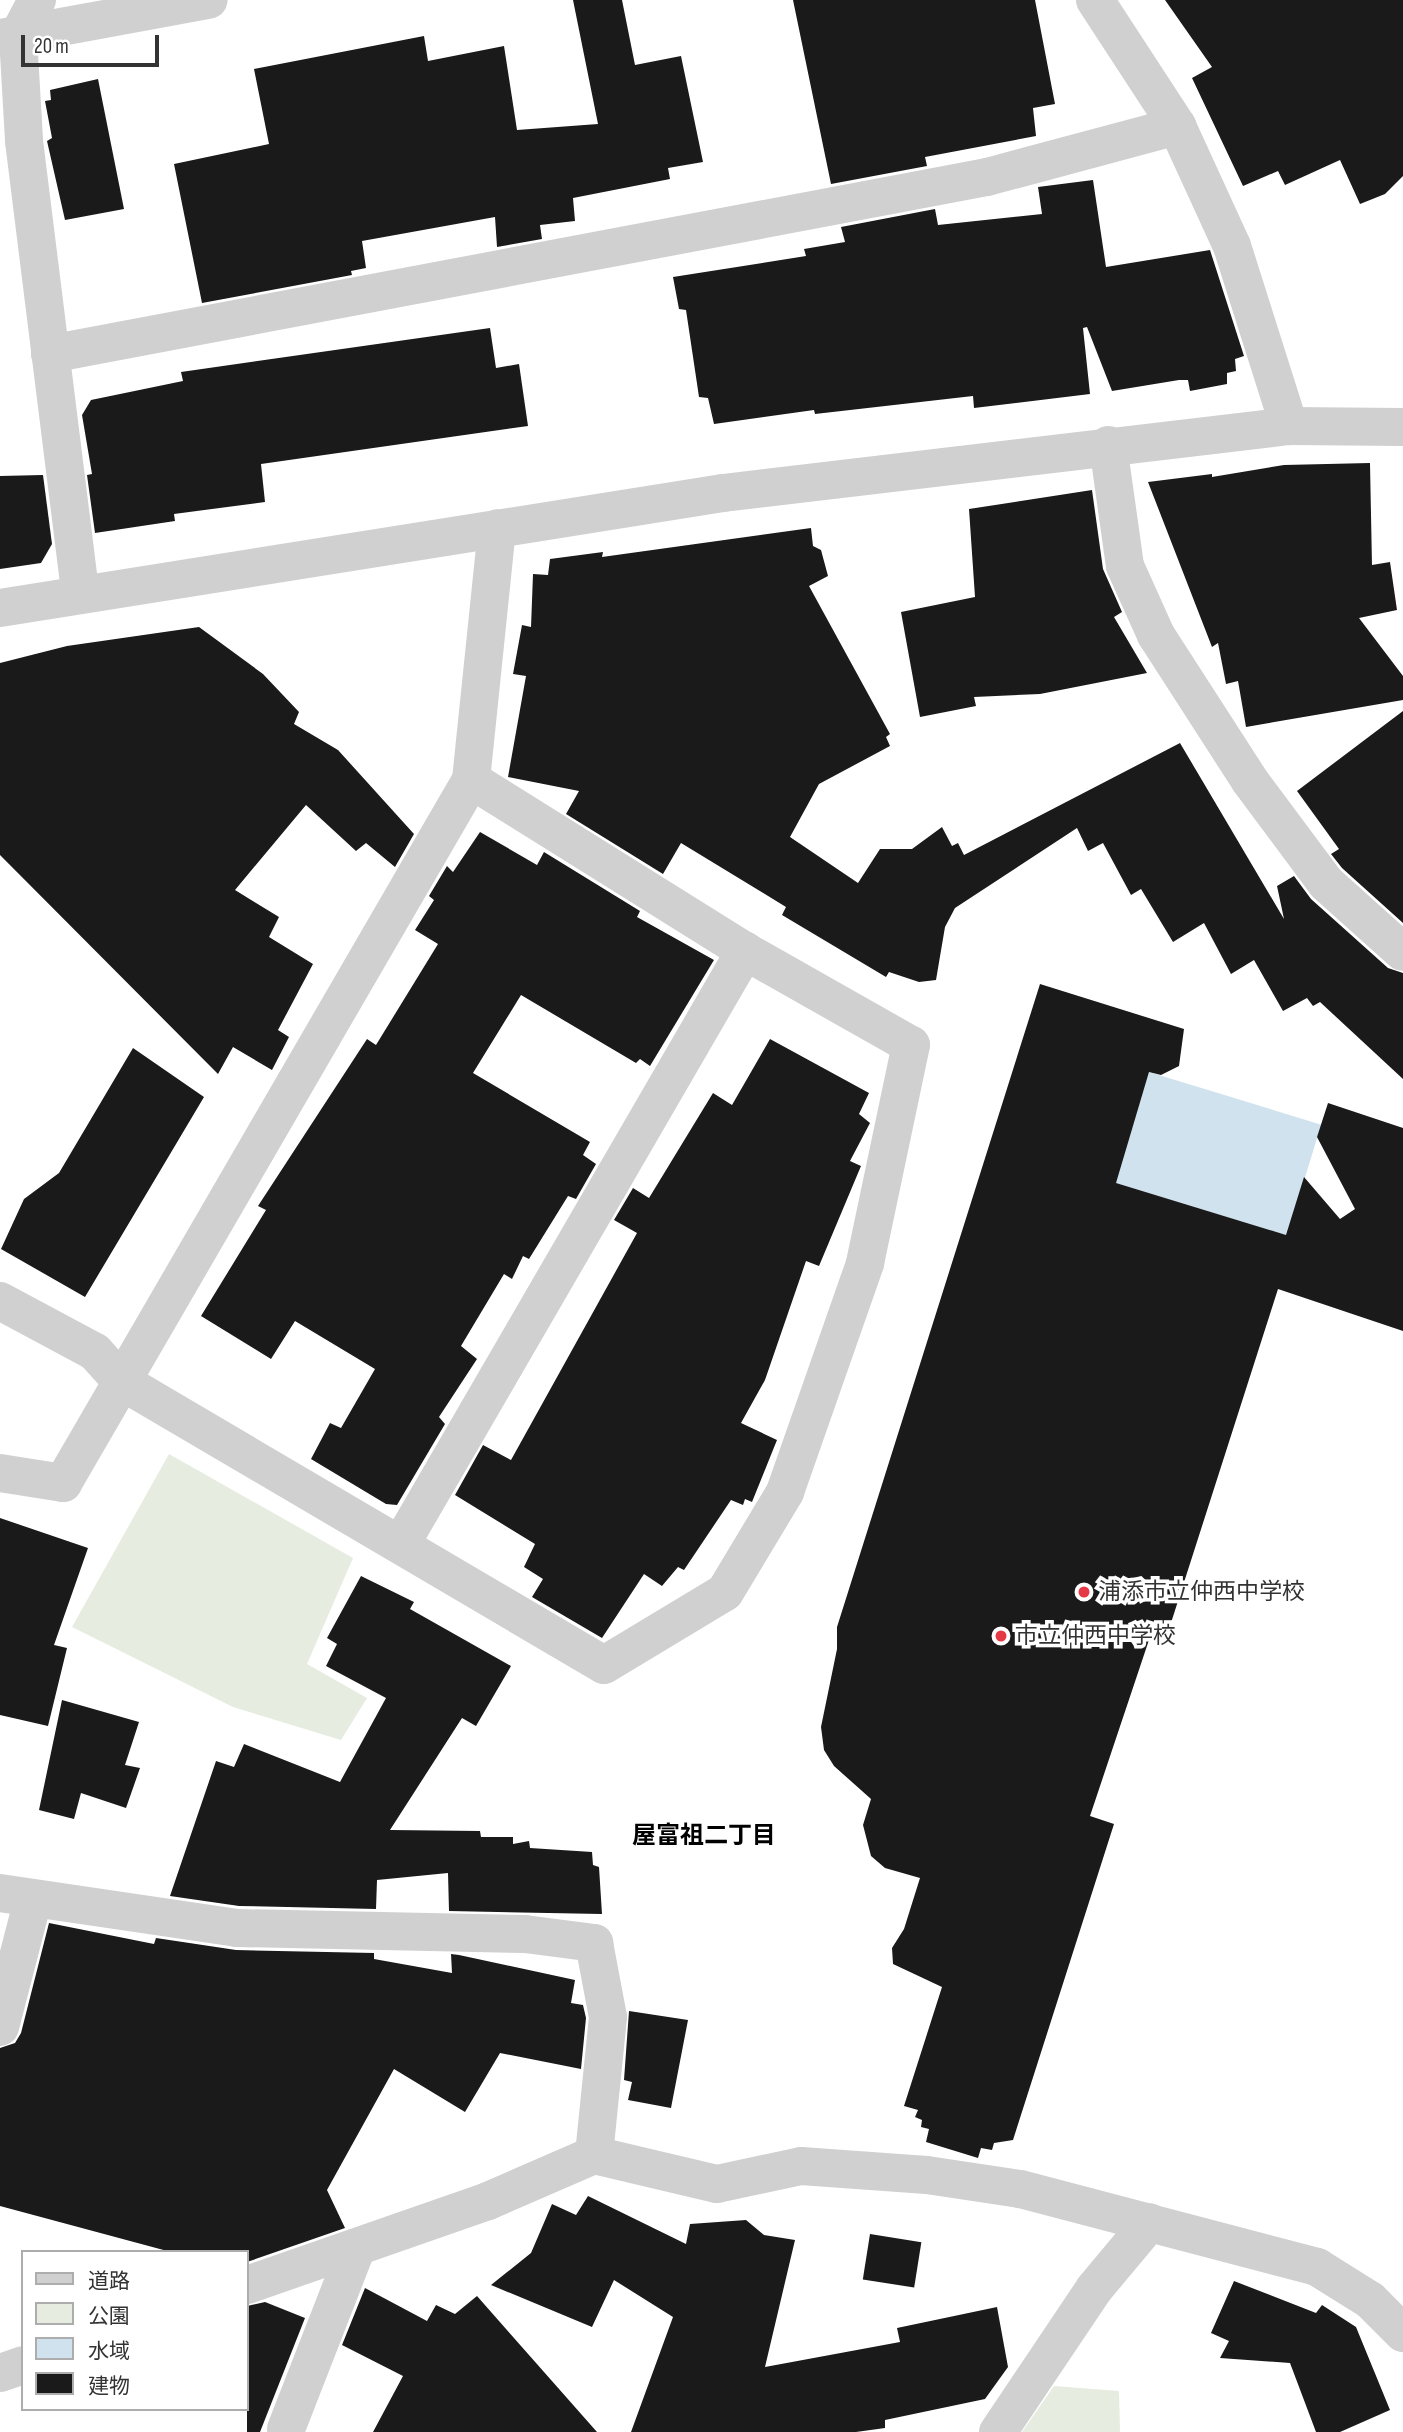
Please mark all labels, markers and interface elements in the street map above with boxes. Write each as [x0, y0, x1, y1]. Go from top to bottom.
scale bar [24, 21, 163, 65]
text: 20 m [34, 34, 69, 59]
place label: 浦添市立仲西中学校 [1098, 1578, 1305, 1606]
marker: 浦添市立仲西中学校 [1076, 1584, 1092, 1600]
place label: 市立仲西中学校 [1015, 1622, 1176, 1650]
marker: 市立仲西中学校 [993, 1628, 1009, 1644]
district label: 屋富祖二丁目 [632, 1822, 776, 1850]
legend [21, 2250, 248, 2411]
text: 道路 [88, 2269, 130, 2294]
text: 公園 [88, 2304, 130, 2329]
text: 水域 [88, 2339, 130, 2364]
text: 建物 [88, 2374, 130, 2399]

